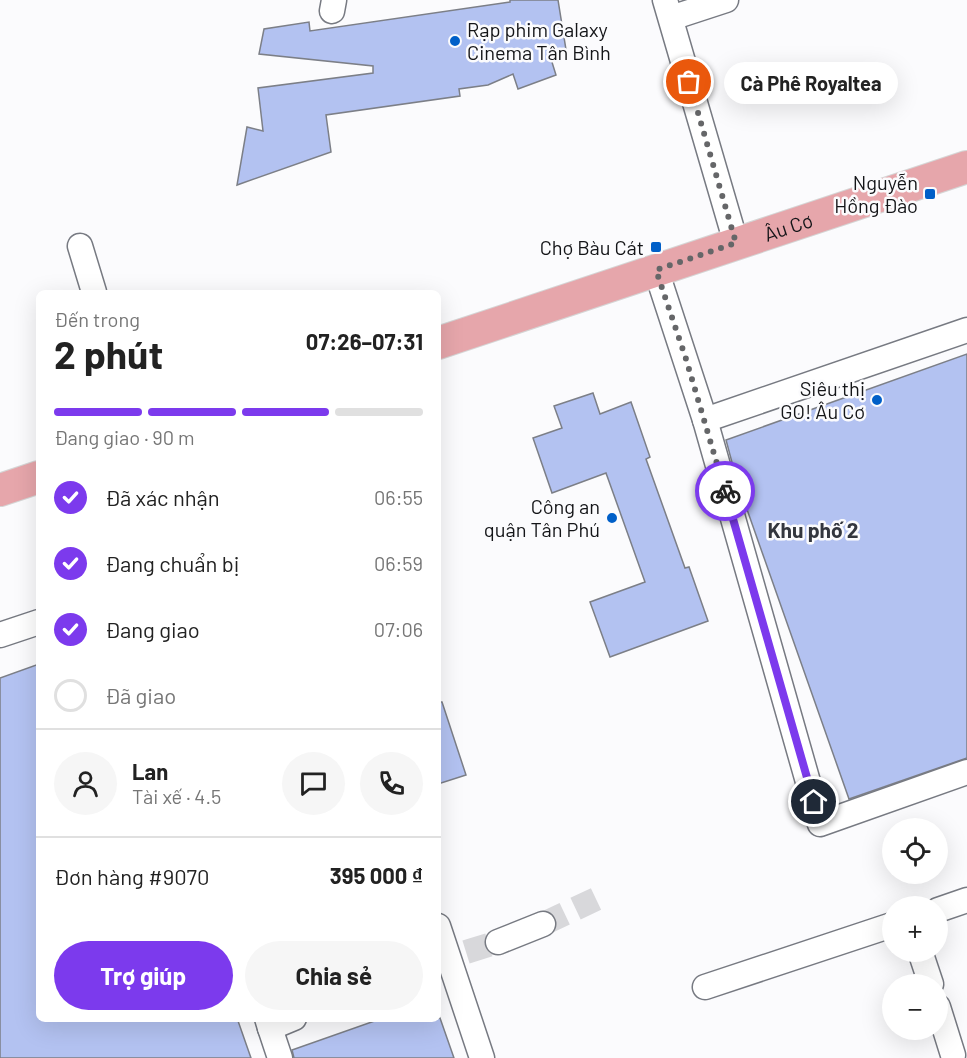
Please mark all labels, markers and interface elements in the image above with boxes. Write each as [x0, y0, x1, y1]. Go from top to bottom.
place label: Rạp phim Galaxy Cinema Tân Bình [467, 17, 611, 64]
marker: Rạp phim Galaxy Cinema Tân Bình [448, 34, 462, 48]
pin [663, 56, 714, 107]
callout: Cà Phê Royaltea [725, 61, 899, 103]
icon: bag [672, 65, 705, 98]
text: Cà Phê Royaltea [741, 71, 881, 95]
place label: Nguyễn Hồng Đào [834, 170, 918, 217]
marker: Nguyễn Hồng Đào [923, 187, 937, 201]
street label: Âu Cơ [761, 207, 816, 246]
place label: Chợ Bàu Cát [540, 235, 644, 259]
marker: Chợ Bàu Cát [649, 240, 663, 254]
text: Đến trong [54, 307, 140, 331]
text: 07:26–07:31 [306, 328, 423, 354]
text: 2 phút [54, 330, 163, 377]
place label: Siêu thị GO! Âu Cơ [780, 376, 865, 423]
marker: Siêu thị GO! Âu Cơ [870, 393, 884, 407]
text: Đang giao · 90 m [54, 425, 195, 449]
courier [695, 461, 755, 521]
icon: bike [709, 475, 742, 508]
icon: check [54, 481, 87, 514]
text: Đã xác nhận [105, 484, 220, 510]
text: 06:55 [374, 485, 423, 509]
place label: Công an quận Tân Phú [484, 494, 600, 541]
marker: Công an quận Tân Phú [605, 511, 619, 525]
district label: Khu phố 2 [767, 517, 859, 542]
icon: check [54, 547, 87, 580]
text: Đang chuẩn bị [105, 550, 239, 576]
text: 06:59 [374, 551, 423, 575]
icon: check [54, 613, 87, 646]
text: Đang giao [105, 616, 200, 642]
text: 07:06 [374, 617, 423, 641]
text: Đã giao [105, 682, 176, 708]
button: person [54, 752, 117, 815]
button: chat [282, 752, 345, 815]
button: phone [360, 752, 423, 815]
text: Lan [132, 758, 168, 784]
pin [788, 776, 839, 827]
text: Tài xế · 4.5 [132, 784, 221, 808]
icon: home [797, 785, 830, 818]
map controls [882, 818, 948, 1040]
button: locate [882, 818, 948, 884]
text: 395 000 ₫ [330, 862, 423, 888]
text: Đơn hàng #9070 [54, 863, 209, 889]
button: + [882, 896, 948, 962]
button: Trợ giúp [54, 941, 233, 1010]
button: Chia sẻ [245, 941, 423, 1010]
button: − [882, 974, 948, 1040]

